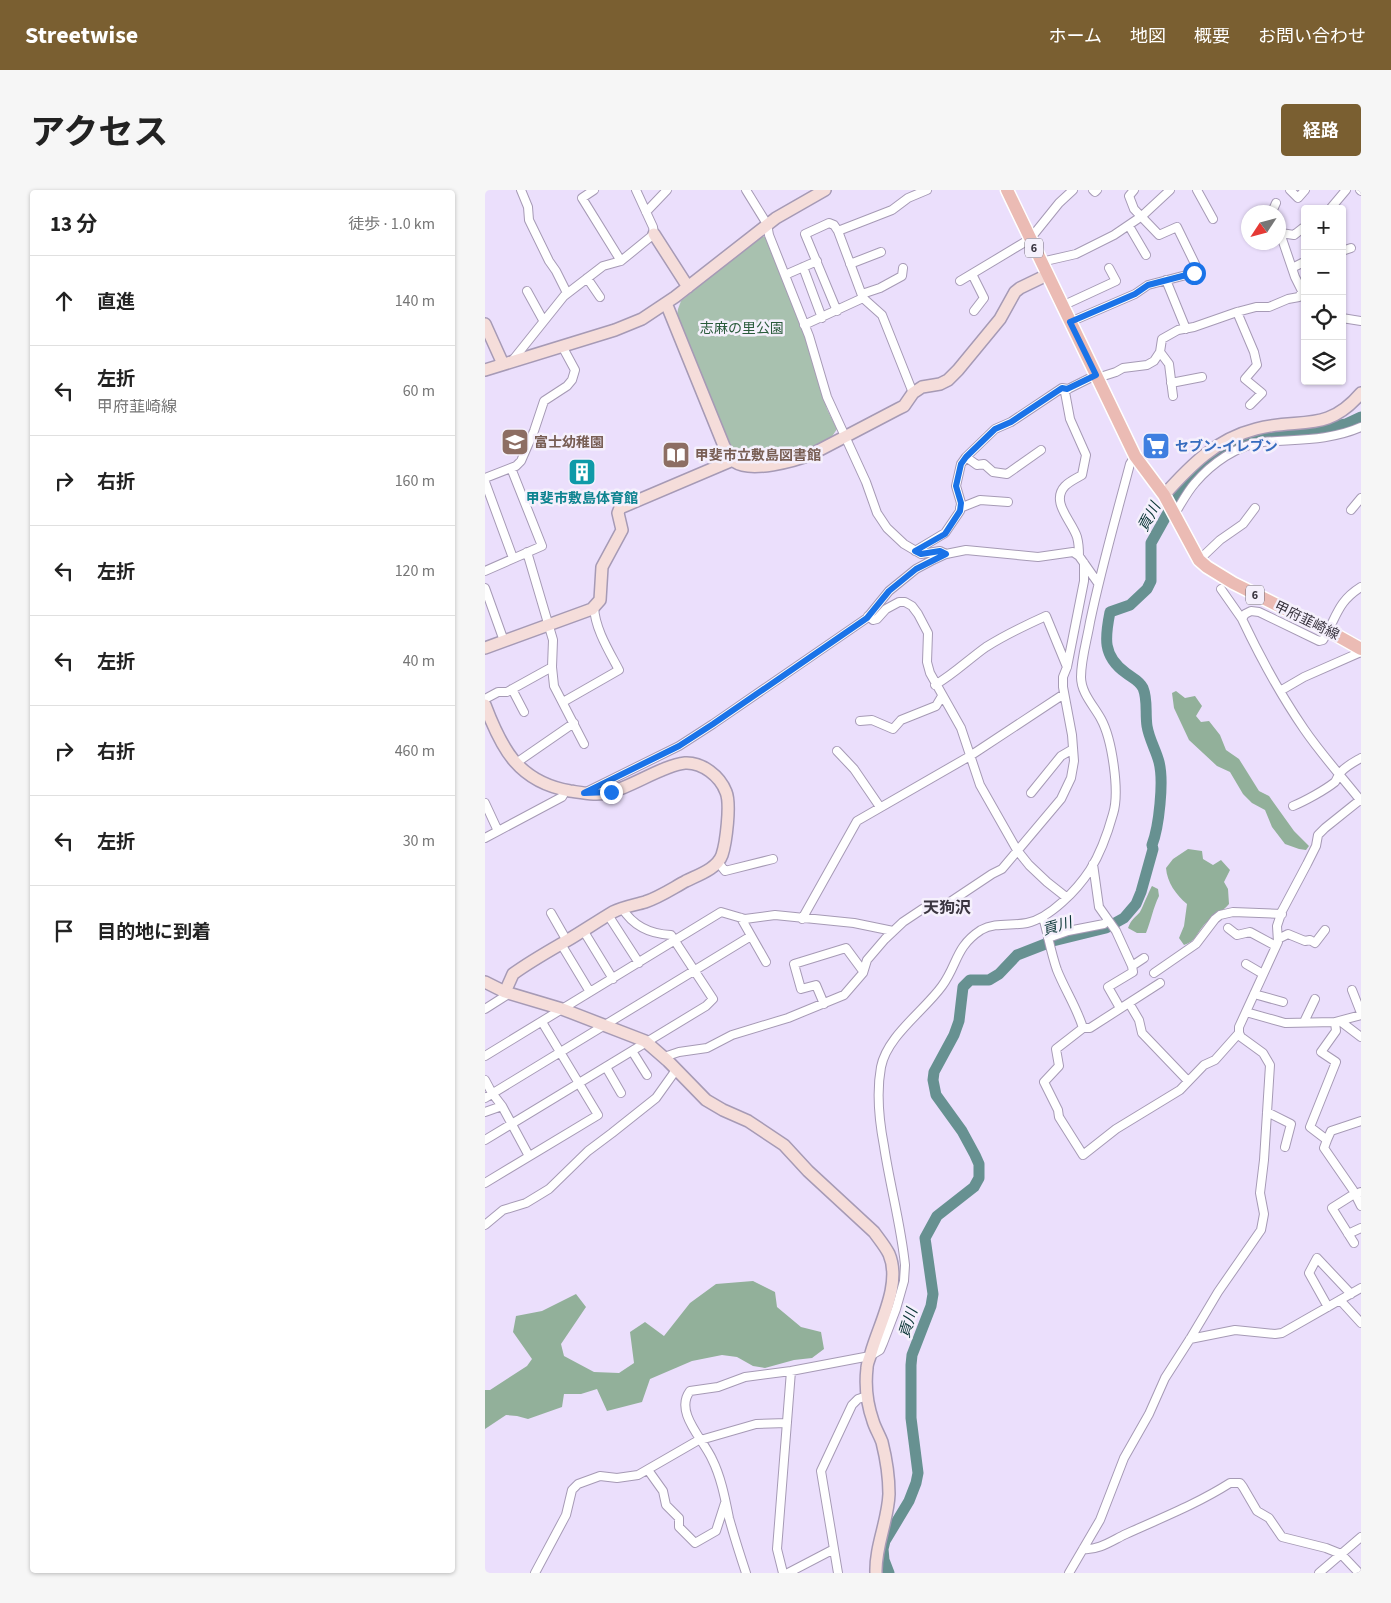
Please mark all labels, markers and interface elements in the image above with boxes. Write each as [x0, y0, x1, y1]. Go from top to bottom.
text: Streetwise [25, 18, 138, 53]
text: ホーム [1049, 24, 1102, 49]
text: 地図 [1130, 24, 1166, 49]
text: 概要 [1194, 24, 1230, 49]
text: お問い合わせ [1258, 24, 1366, 49]
button: 経路 [1281, 104, 1361, 156]
text: アクセス [30, 108, 168, 158]
north arrow [1241, 205, 1286, 250]
map controls [1301, 205, 1346, 385]
button: + [1301, 205, 1346, 250]
text: 13 分 [50, 209, 97, 239]
text: 徒歩 · 1.0 km [348, 213, 435, 235]
road number: 6 [1025, 238, 1043, 258]
button: − [1301, 250, 1346, 295]
route start [1183, 262, 1206, 285]
icon: ahead [50, 287, 78, 315]
text: 直進 [97, 289, 135, 316]
text: 140 m [395, 290, 435, 312]
button: locate [1301, 295, 1346, 340]
park label: 志麻の里公園 [700, 319, 784, 339]
button: layers [1301, 340, 1346, 385]
text: 左折 [97, 366, 135, 393]
icon: left [50, 377, 78, 405]
text: 60 m [403, 380, 435, 402]
text: 甲府韮崎線 [97, 396, 177, 418]
school or university icon: 富士幼稚園 [500, 427, 530, 457]
supermarket icon: セブン-イレブン [1141, 431, 1171, 461]
place label: 富士幼稚園 [534, 433, 604, 453]
place label: セブン-イレブン [1175, 437, 1278, 457]
library icon: 甲斐市立敷島図書館 [661, 440, 691, 470]
place label: 甲斐市立敷島図書館 [695, 446, 821, 466]
building icon: 甲斐市敷島体育館 [567, 457, 597, 487]
icon: right [50, 467, 78, 495]
text: 右折 [97, 469, 135, 496]
text: 160 m [395, 470, 435, 492]
place label: 甲斐市敷島体育館 [526, 489, 638, 509]
water label: 貢川 [1133, 497, 1167, 535]
icon: left [50, 557, 78, 585]
text: 左折 [97, 559, 135, 586]
text: 120 m [395, 560, 435, 582]
road number: 6 [1246, 586, 1264, 604]
street label: 甲府韮崎線 [1271, 597, 1342, 645]
icon: left [50, 647, 78, 675]
text: 左折 [97, 649, 135, 676]
text: 40 m [403, 650, 435, 672]
icon: right [50, 737, 78, 765]
text: 右折 [97, 739, 135, 766]
text: 460 m [395, 740, 435, 762]
route end [600, 781, 623, 804]
icon: left [50, 827, 78, 855]
text: 左折 [97, 829, 135, 856]
text: 30 m [403, 830, 435, 852]
district label: 天狗沢 [923, 897, 971, 919]
water label: 貢川 [1040, 912, 1076, 941]
icon: arrive [50, 917, 78, 945]
text: 目的地に到着 [97, 919, 211, 946]
water label: 貢川 [894, 1304, 923, 1341]

